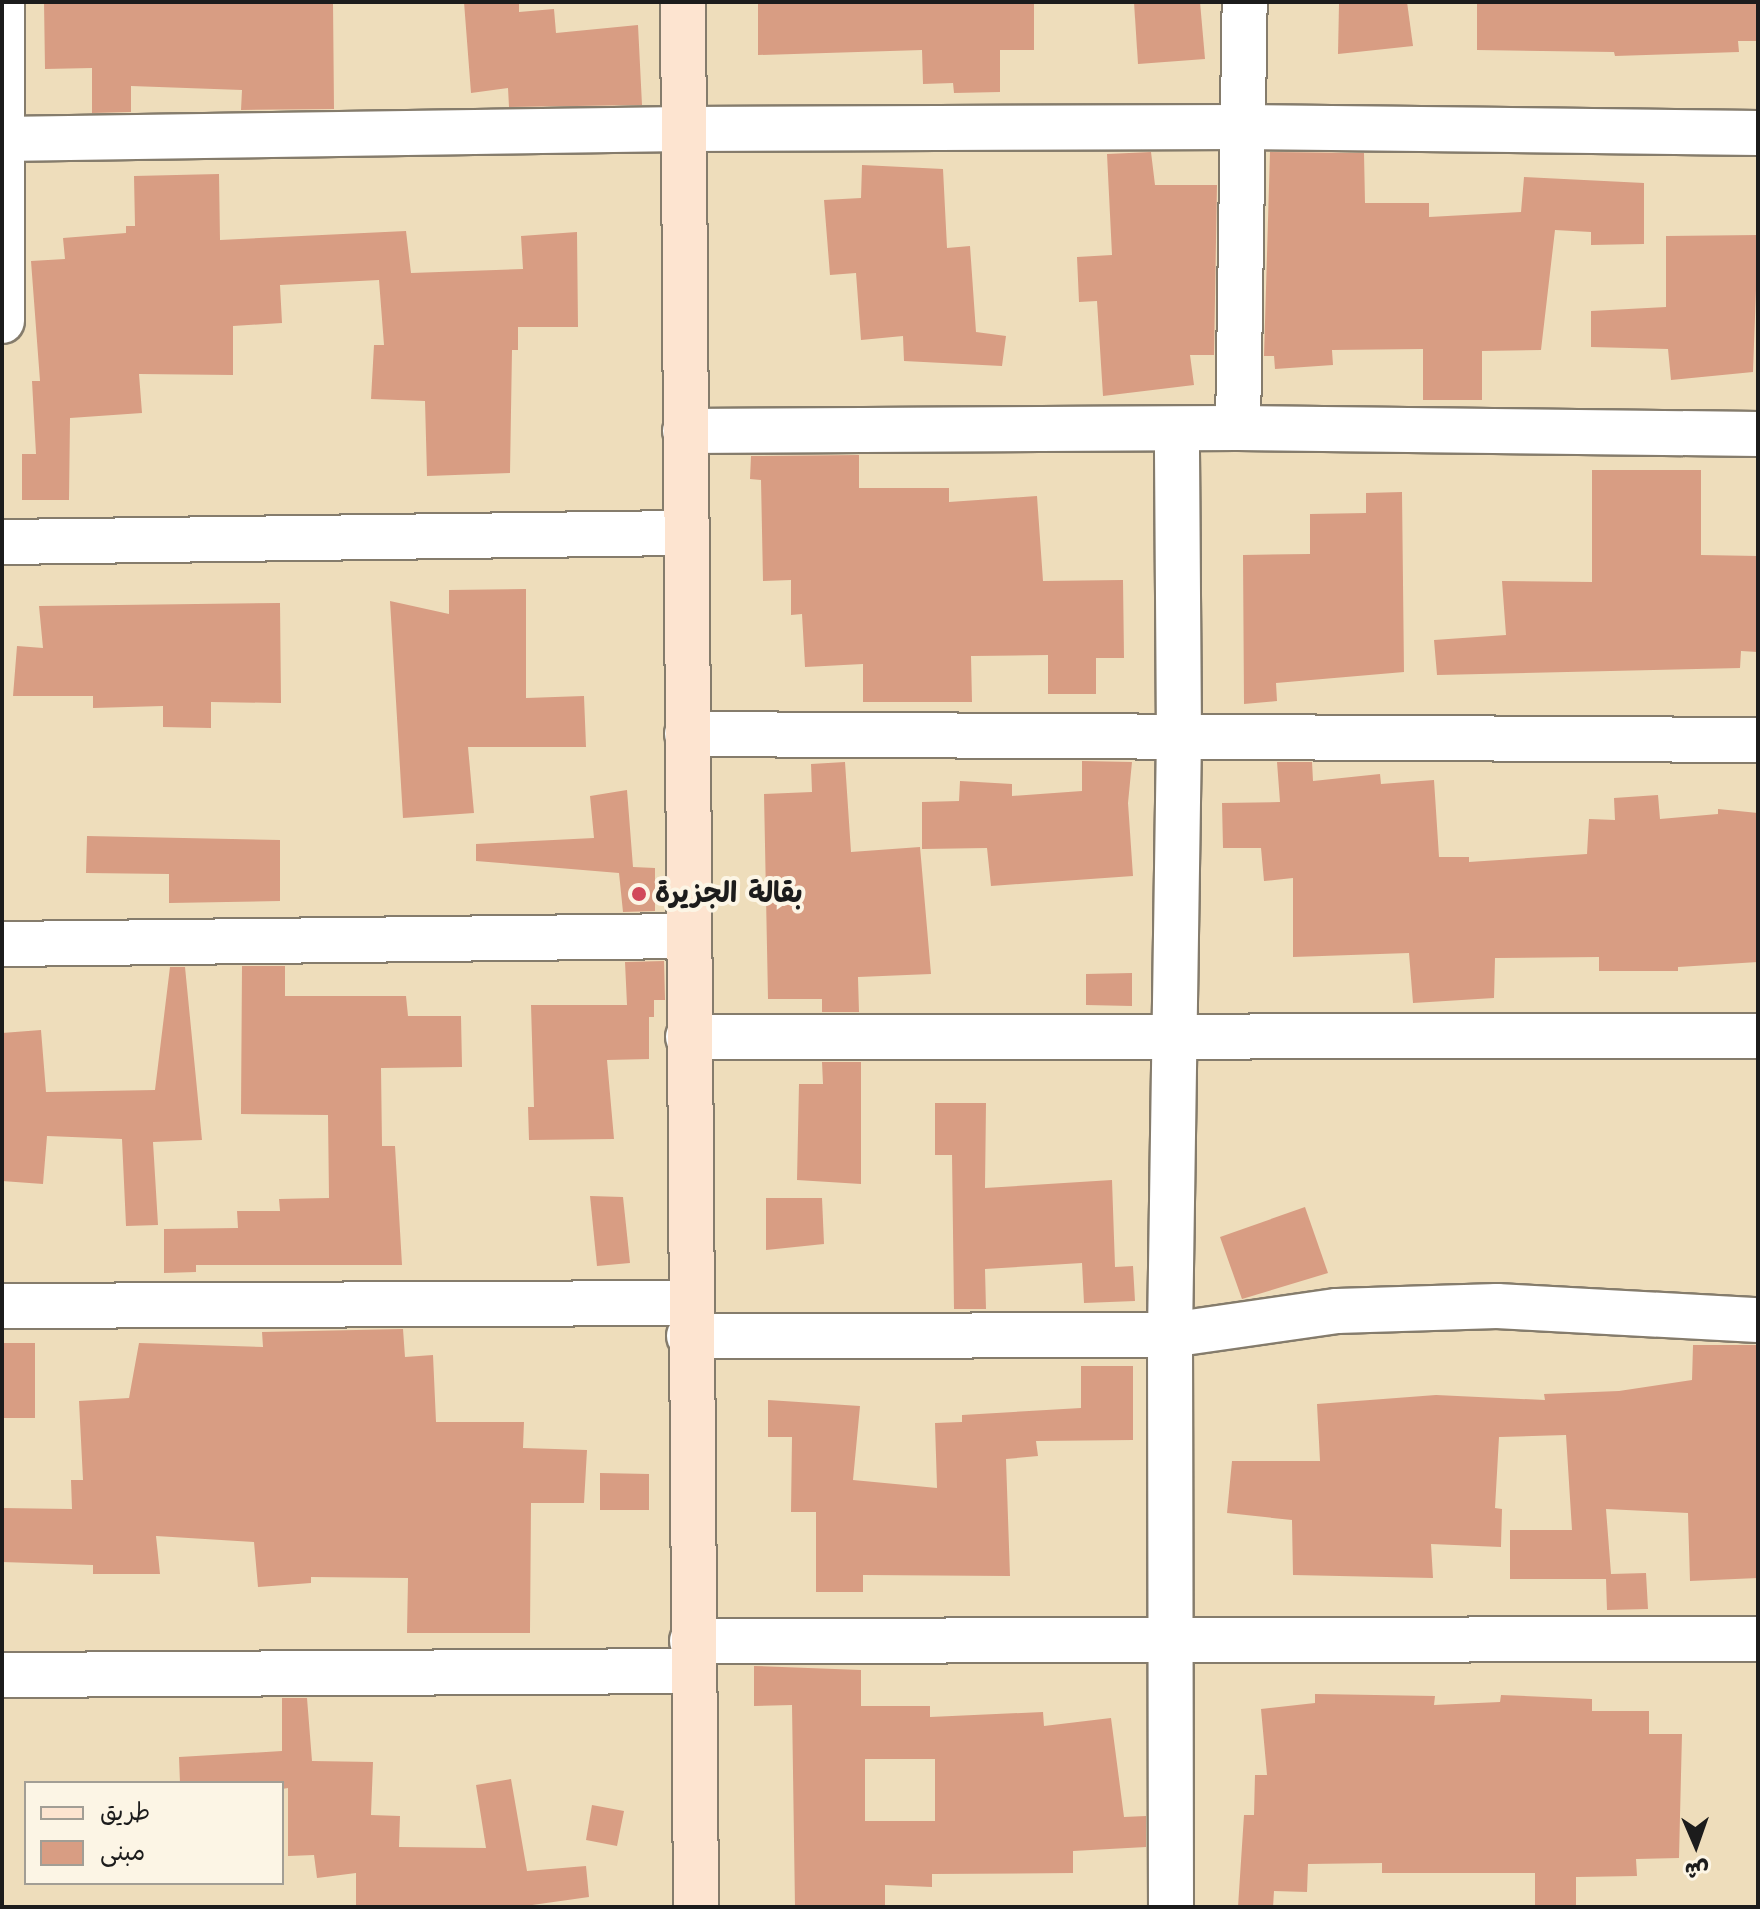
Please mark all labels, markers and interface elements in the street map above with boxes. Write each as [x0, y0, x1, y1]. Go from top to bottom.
place label: بقالة الجزيرة [655, 877, 803, 911]
marker: بقالة الجزيرة [630, 885, 648, 903]
legend [24, 1781, 284, 1885]
text: طريق [100, 1796, 150, 1830]
north arrow [1656, 1805, 1736, 1885]
text: مبنى [100, 1836, 145, 1870]
text: ش [1684, 1854, 1709, 1885]

